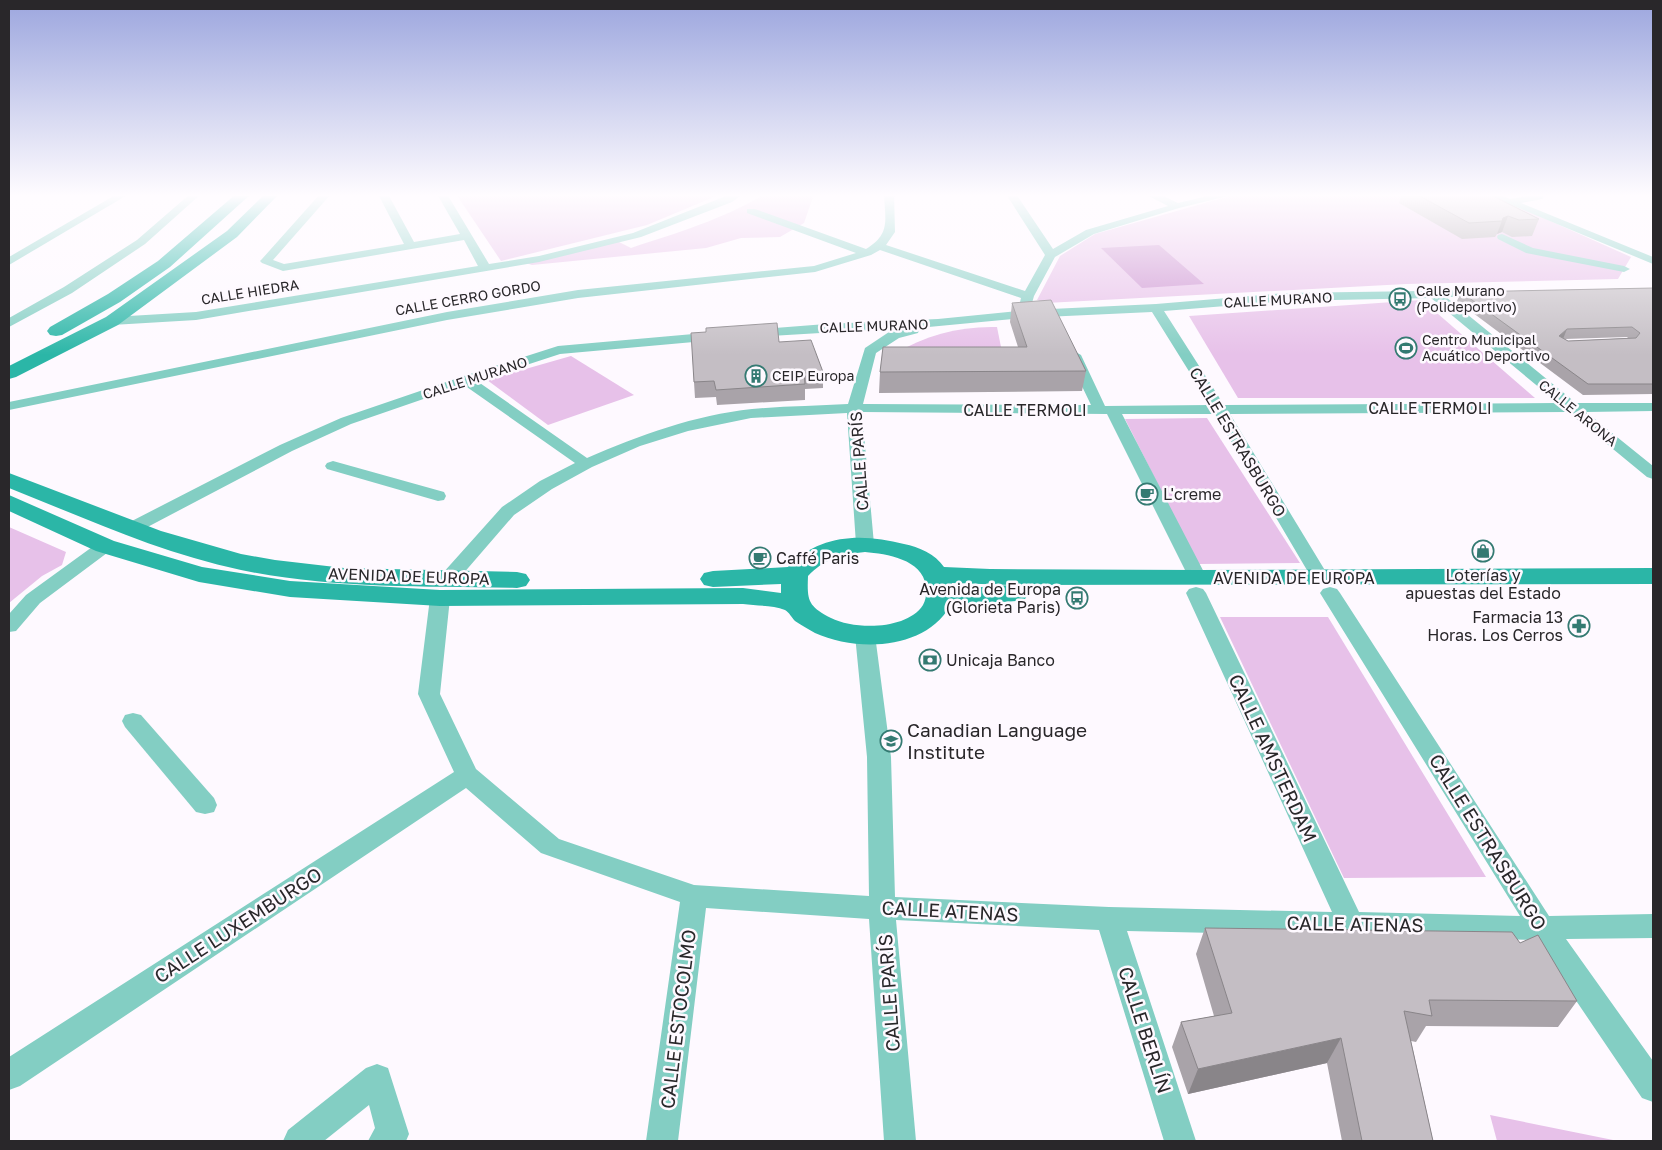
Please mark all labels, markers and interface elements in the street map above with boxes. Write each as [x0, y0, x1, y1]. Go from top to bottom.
street label: CALLE HIEDRA [200, 275, 301, 308]
street label: CALLE CERRO GORDO [394, 276, 542, 319]
place label: Calle Murano (Polideportivo) [1416, 282, 1517, 315]
bus stop icon: Calle Murano (Polideportivo) [1388, 287, 1412, 311]
street label: CALLE MURANO [1223, 288, 1333, 311]
street label: CALLE MURANO [819, 315, 929, 336]
place label: Centro Municipal Acuático Deportivo [1422, 331, 1550, 364]
sports icon: Centro Municipal Acuático Deportivo [1394, 336, 1418, 360]
street label: CALLE MURANO [420, 353, 529, 402]
building icon: CEIP Europa [744, 364, 768, 388]
street label: CALLE ESTRASBURGO [1185, 364, 1291, 520]
place label: CEIP Europa [772, 367, 854, 384]
street label: CALLE ARONA [1536, 376, 1621, 450]
street label: CALLE TERMOLI [1368, 398, 1492, 418]
street label: CALLE TERMOLI [963, 400, 1087, 420]
street label: CALLE PARÍS [846, 411, 872, 511]
cafe icon: L'creme [1135, 482, 1159, 506]
place label: L'creme [1163, 484, 1221, 504]
shop icon: Loterías y apuestas del Estado [1471, 539, 1495, 563]
cafe icon: Caffé Paris [748, 546, 772, 570]
place label: Caffé Paris [776, 548, 859, 568]
street label: AVENIDA DE EUROPA [328, 563, 490, 589]
place label: Loterías y apuestas del Estado [1405, 565, 1561, 603]
street label: AVENIDA DE EUROPA [1213, 568, 1375, 588]
place label: Avenida de Europa (Glorieta Paris) [919, 579, 1061, 617]
bus stop icon: Avenida de Europa (Glorieta Paris) [1065, 586, 1089, 610]
place label: Farmacia 13 Horas. Los Cerros [1427, 607, 1563, 645]
pharmacy icon: Farmacia 13 Horas. Los Cerros [1567, 614, 1591, 638]
bank icon: Unicaja Banco [918, 648, 942, 672]
place label: Unicaja Banco [946, 650, 1055, 670]
street label: CALLE AMSTERDAM [1224, 670, 1322, 845]
place label: Canadian Language Institute [907, 718, 1087, 763]
school or university icon: Canadian Language Institute [879, 729, 903, 753]
street label: CALLE ESTRASBURGO [1425, 749, 1552, 934]
street label: CALLE LUXEMBURGO [150, 862, 326, 987]
street label: CALLE ATENAS [881, 895, 1019, 926]
street label: CALLE ATENAS [1286, 911, 1424, 936]
street label: CALLE ESTOCOLMO [655, 928, 700, 1110]
street label: CALLE PARÍS [873, 933, 904, 1053]
street label: CALLE BERLÍN [1114, 964, 1177, 1096]

